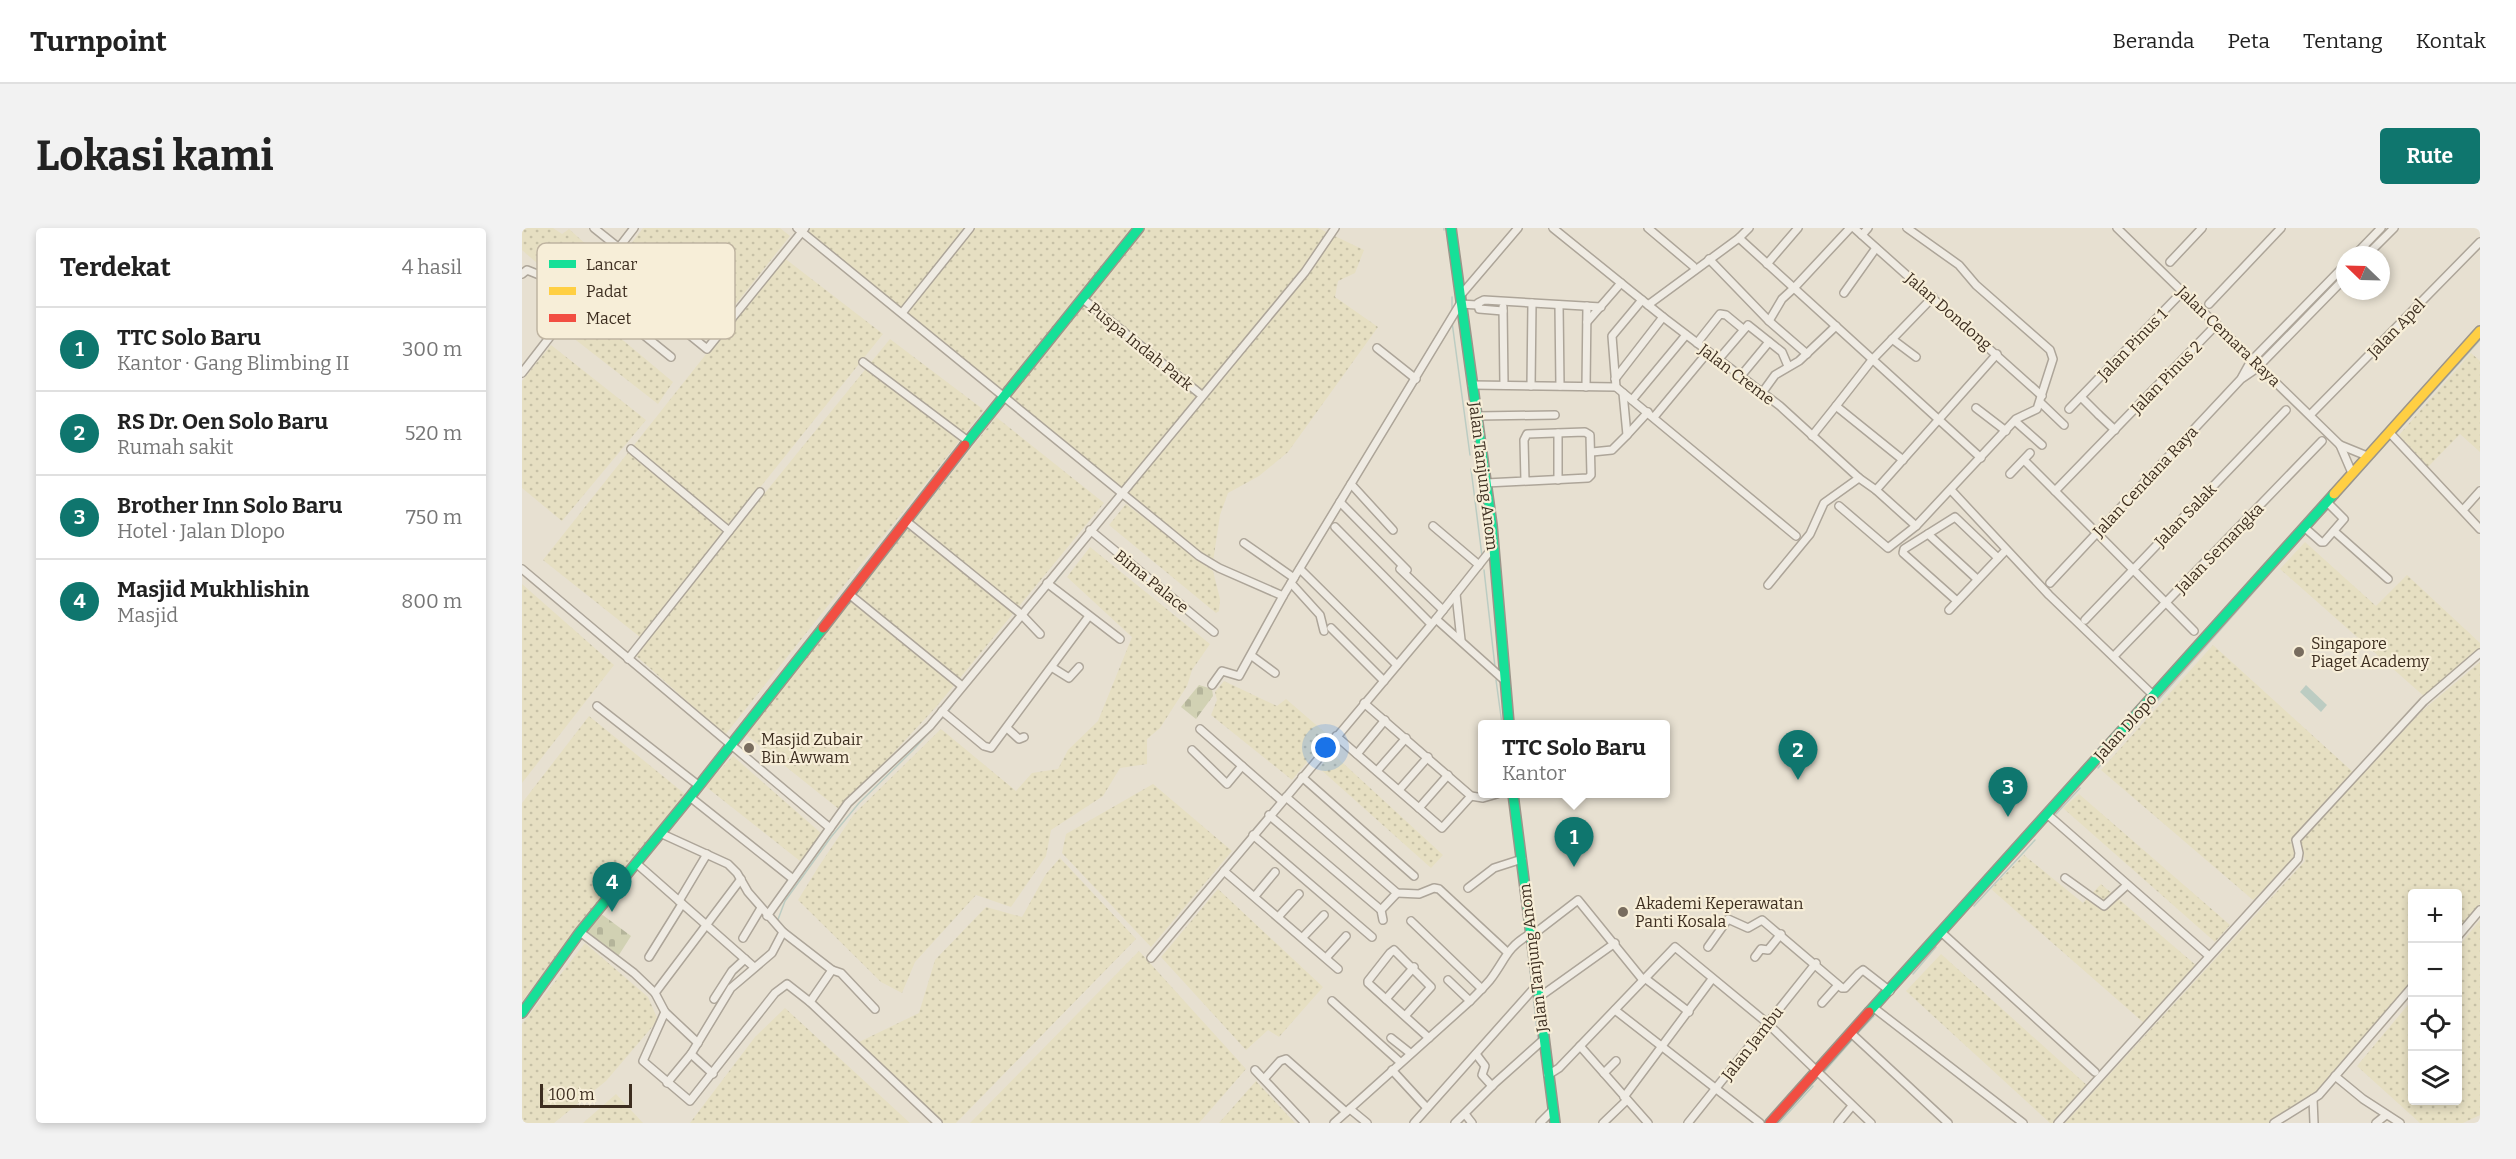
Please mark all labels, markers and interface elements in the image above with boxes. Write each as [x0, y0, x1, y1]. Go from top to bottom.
text: Turnpoint [30, 25, 167, 58]
text: Beranda [2113, 28, 2194, 54]
text: Peta [2227, 28, 2270, 54]
text: Tentang [2303, 28, 2383, 54]
text: Kontak [2416, 28, 2486, 54]
button: Rute [2380, 128, 2480, 184]
text: Lokasi kami [36, 131, 274, 181]
legend [537, 243, 735, 339]
north arrow [2336, 246, 2390, 300]
text: Terdekat [60, 252, 171, 283]
text: 4 hasil [402, 255, 462, 279]
text: Lancar [586, 255, 637, 274]
street label: Jalan Dondong [1901, 268, 1996, 354]
street label: Jalan Cemara Raya [2172, 281, 2285, 391]
text: Padat [586, 282, 628, 301]
street label: Jalan Apel [2363, 295, 2429, 362]
street label: Puspa Indah Park [1085, 298, 1197, 394]
street label: Jalan Pinus 1 [2093, 304, 2171, 385]
text: Macet [586, 309, 631, 328]
text: TTC Solo Baru [117, 324, 261, 351]
text: 1 [75, 337, 84, 361]
text: 300 m [402, 337, 462, 361]
street label: Jalan Pinus 2 [2126, 337, 2206, 418]
street label: Jalan Creme [1694, 339, 1778, 409]
text: Kantor · Gang Blimbing II [117, 351, 350, 375]
street label: Jalan Tanjung Anom [1465, 400, 1502, 551]
text: RS Dr. Oen Solo Baru [117, 408, 328, 435]
text: 2 [74, 421, 85, 445]
text: 520 m [405, 421, 462, 445]
street label: Jalan Cendana Raya [2088, 422, 2202, 541]
text: Rumah sakit [117, 435, 233, 459]
street label: Jalan Salak [2150, 480, 2220, 552]
text: Brother Inn Solo Baru [117, 492, 343, 519]
street label: Jalan Semangka [2171, 499, 2268, 598]
text: 3 [74, 505, 85, 529]
text: 750 m [406, 505, 462, 529]
text: Hotel · Jalan Dlopo [117, 519, 285, 543]
street label: Bima Palace [1111, 546, 1193, 617]
text: Masjid Mukhlishin [117, 576, 309, 603]
text: 4 [73, 589, 86, 613]
text: 800 m [401, 589, 462, 613]
text: Masjid [117, 603, 178, 627]
place label: Singapore Piaget Academy [2311, 634, 2430, 671]
marker: Singapore Piaget Academy [2292, 645, 2306, 659]
street label: Jalan Dlopo [2090, 690, 2161, 766]
popup [1478, 720, 1670, 798]
place label: Masjid Zubair Bin Awwam [761, 730, 862, 767]
pin: 2 [1778, 730, 1818, 780]
your location [1311, 733, 1340, 762]
text: TTC Solo Baru [1502, 734, 1646, 761]
marker: Masjid Zubair Bin Awwam [742, 741, 756, 755]
text: Kantor [1502, 761, 1566, 785]
pin: 3 [1988, 768, 2028, 817]
pin: 1 [1554, 818, 1594, 867]
pin: 4 [592, 862, 632, 912]
street label: Jalan Tanjung Anom [1515, 883, 1552, 1034]
map controls [2408, 889, 2462, 1105]
button: + [2408, 889, 2462, 943]
place label: Akademi Keperawatan Panti Kosala [1635, 894, 1803, 931]
marker: Akademi Keperawatan Panti Kosala [1616, 905, 1630, 919]
button: − [2408, 943, 2462, 997]
button: locate [2408, 997, 2462, 1051]
street label: Jalan Jambu [1717, 1003, 1787, 1085]
button: layers [2408, 1051, 2462, 1105]
scale bar [540, 1081, 632, 1108]
text: 100 m [549, 1085, 594, 1104]

